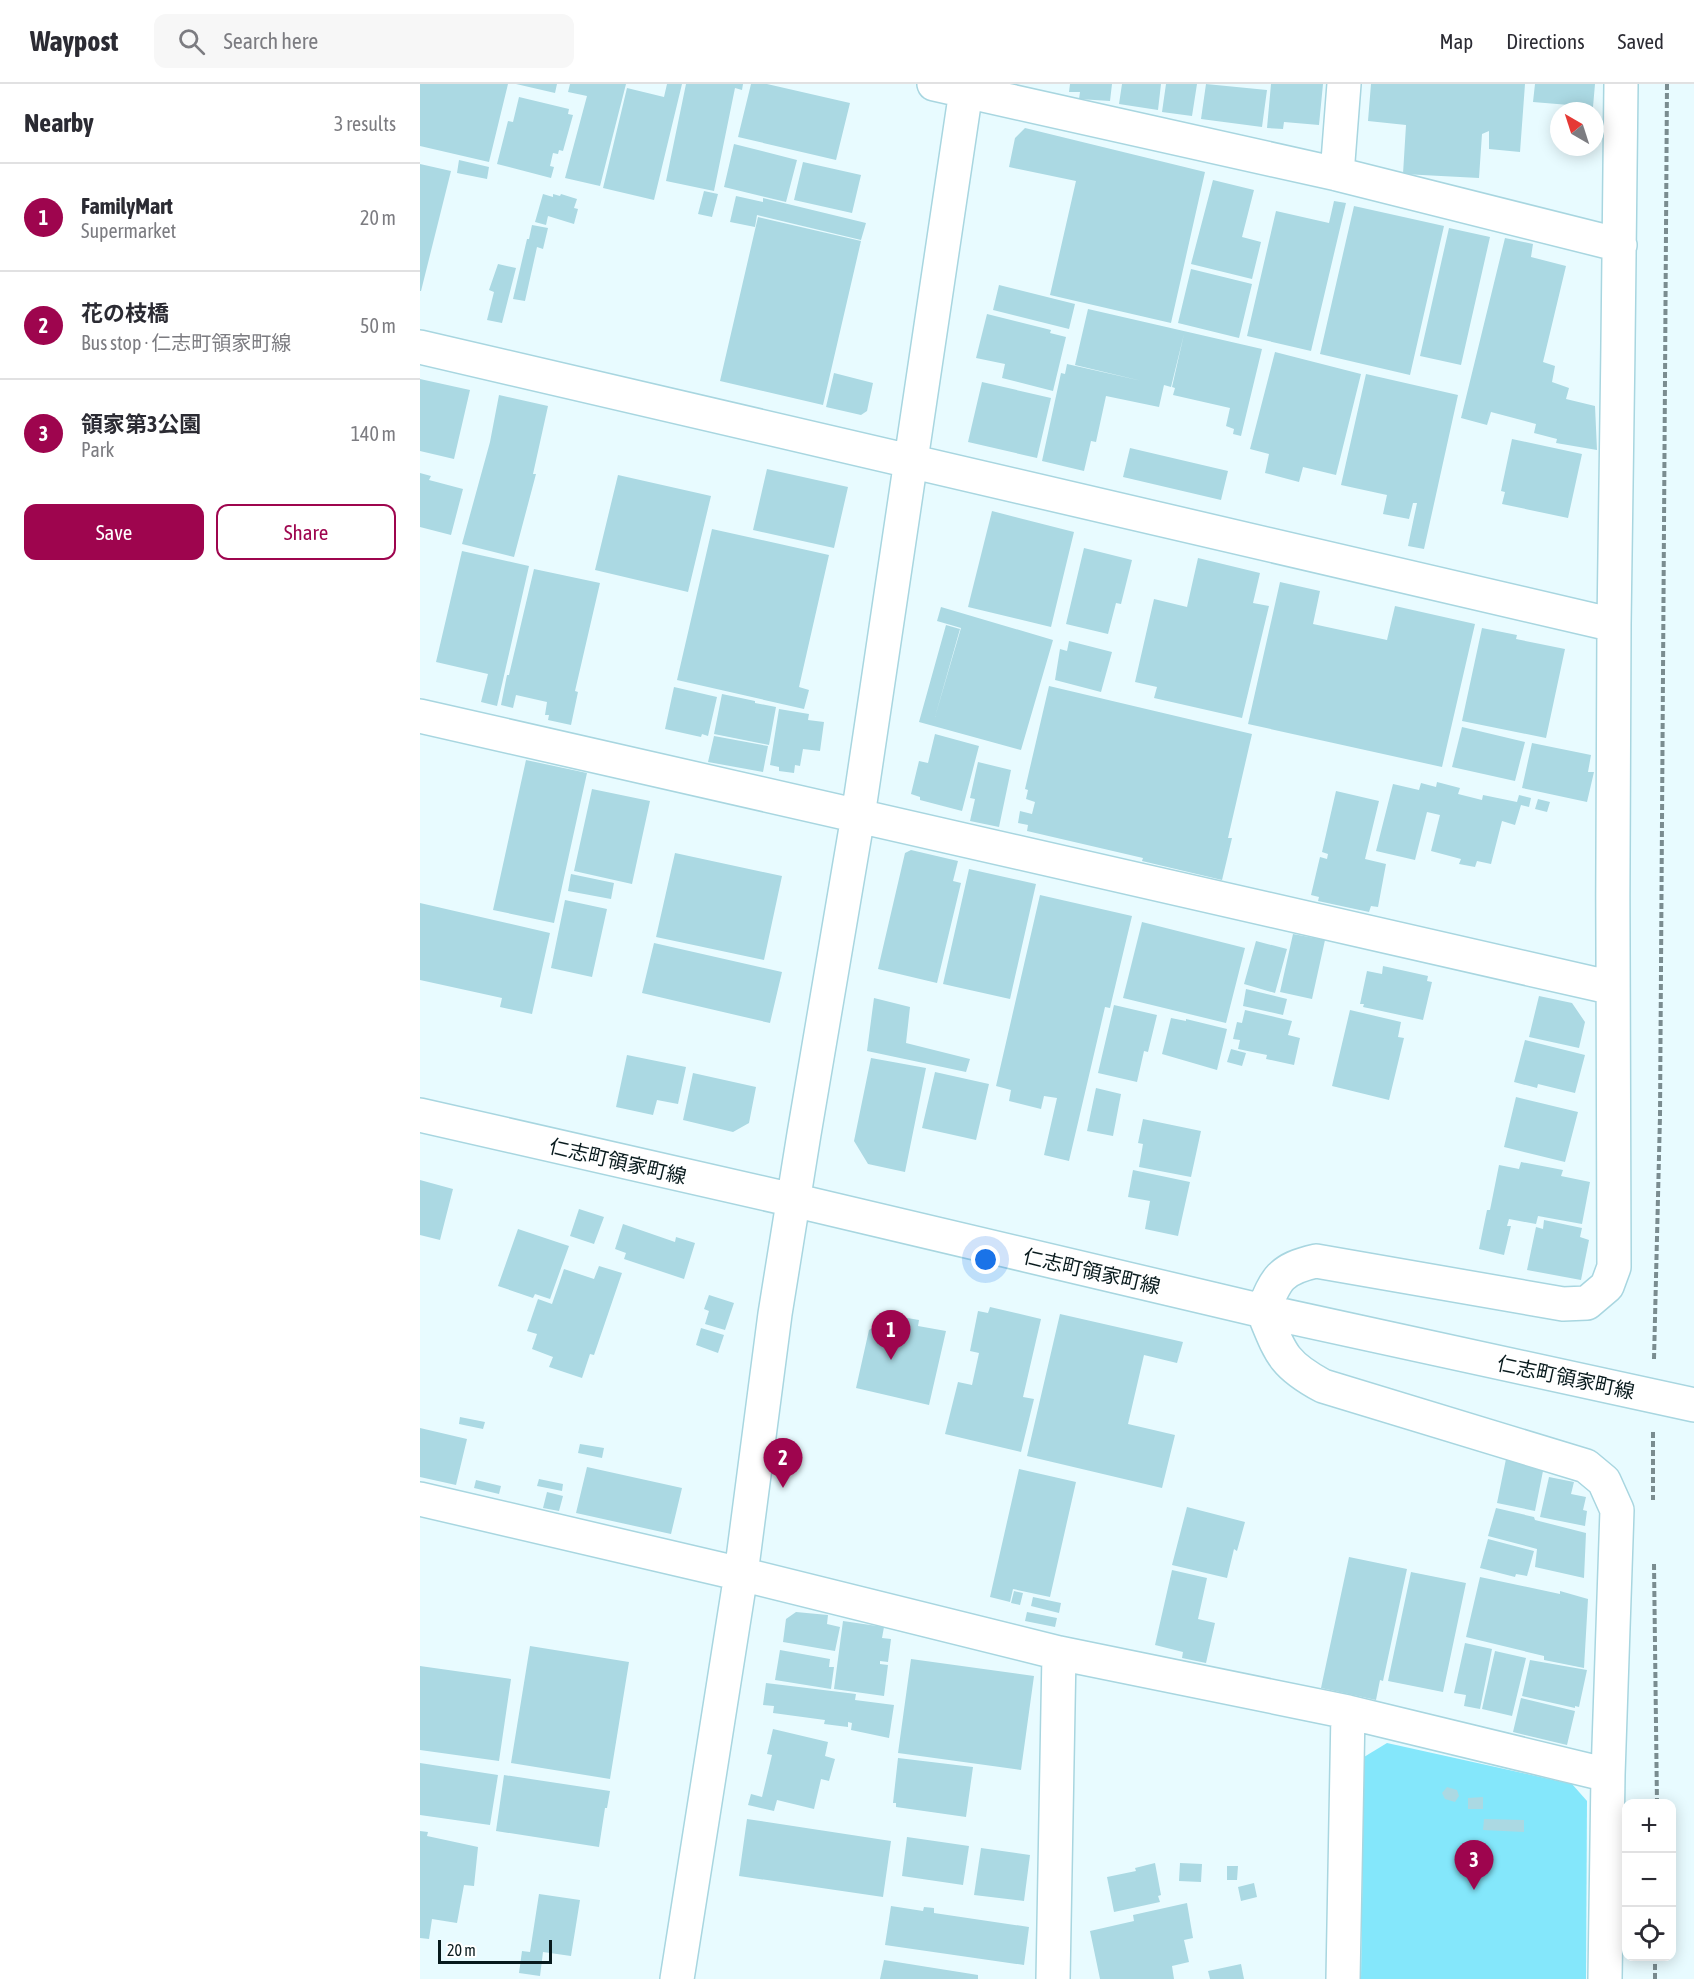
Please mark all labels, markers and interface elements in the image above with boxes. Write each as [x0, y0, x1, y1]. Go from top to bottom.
search box [154, 14, 574, 68]
text: Waypost [30, 25, 118, 57]
icon: search [175, 25, 208, 58]
text: Search here [223, 28, 318, 54]
text: Map [1439, 29, 1473, 53]
text: Directions [1506, 29, 1585, 53]
text: Saved [1618, 29, 1664, 53]
north arrow [1550, 102, 1604, 156]
text: Nearby [24, 108, 94, 138]
text: 3 results [334, 112, 396, 135]
text: FamilyMart [81, 193, 173, 219]
text: 1 [39, 206, 48, 229]
text: 20 m [360, 206, 396, 229]
text: Supermarket [81, 219, 176, 242]
text: 花の枝橋 [81, 300, 169, 326]
text: 2 [39, 314, 48, 337]
text: 50 m [360, 314, 396, 337]
text: Bus stop · 仁志町領家町線 [81, 331, 291, 354]
text: 領家第3公園 [81, 411, 201, 437]
text: 3 [39, 422, 48, 445]
text: 140 m [351, 422, 396, 445]
text: Park [81, 438, 114, 461]
button: Save [24, 504, 204, 560]
button: Share [216, 504, 396, 560]
street label: 仁志町領家町線 [547, 1134, 689, 1188]
street label: 仁志町領家町線 [1021, 1244, 1163, 1298]
your location [971, 1245, 1000, 1274]
pin: 1 [872, 1310, 910, 1360]
street label: 仁志町領家町線 [1495, 1351, 1637, 1403]
pin: 2 [764, 1438, 802, 1488]
map controls [1622, 1799, 1676, 1961]
button: + [1622, 1799, 1676, 1853]
pin: 3 [1454, 1840, 1494, 1890]
button: − [1622, 1853, 1676, 1907]
button: locate [1622, 1907, 1676, 1961]
scale bar [438, 1937, 552, 1964]
text: 20 m [447, 1941, 476, 1959]

